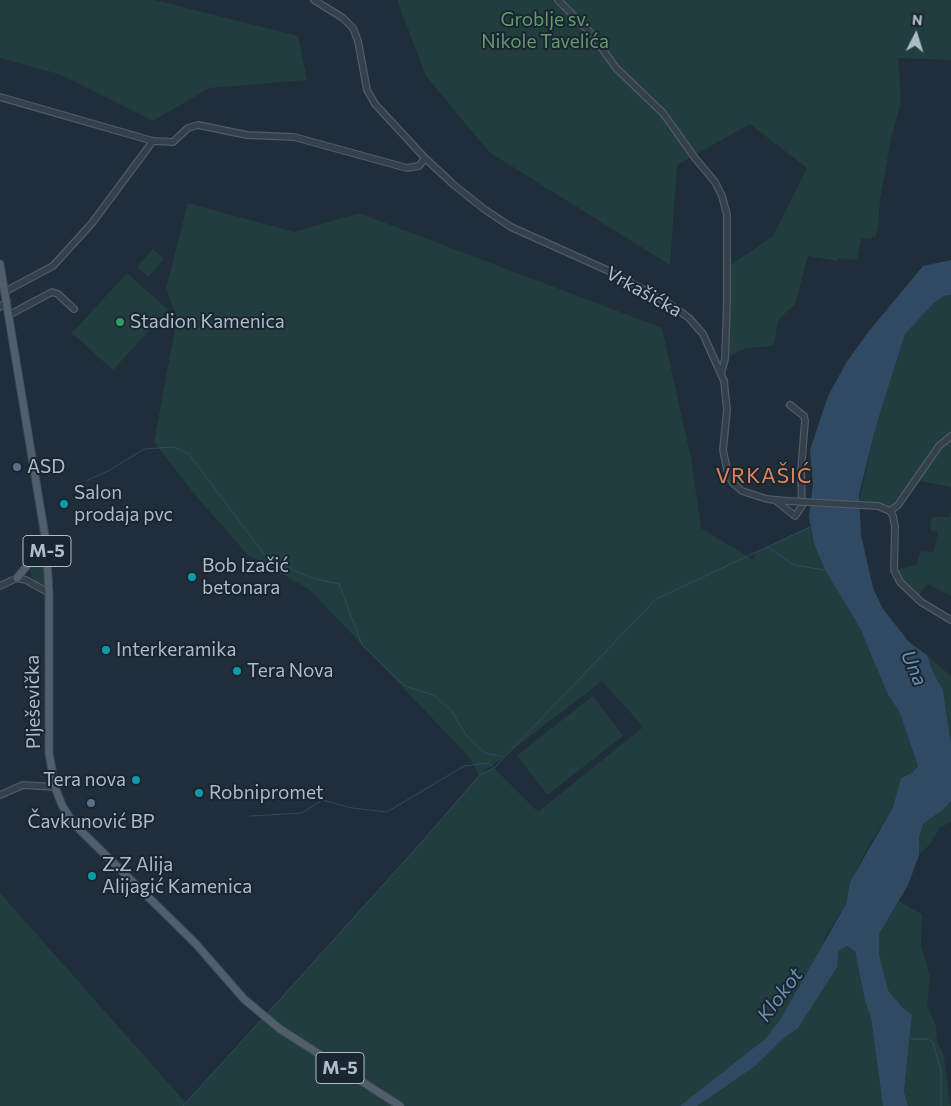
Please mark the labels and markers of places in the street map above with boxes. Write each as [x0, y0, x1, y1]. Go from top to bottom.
place label: Stadion Kamenica [130, 311, 285, 333]
marker: Stadion Kamenica [114, 316, 126, 328]
place label: ASD [27, 456, 65, 478]
marker: ASD [11, 461, 23, 473]
place label: Salon prodaja pvc [74, 482, 173, 526]
marker: Salon prodaja pvc [58, 498, 70, 510]
place label: Bob Izačić betonara [202, 555, 289, 599]
marker: Bob Izačić betonara [186, 571, 198, 583]
place label: Interkeramika [116, 639, 236, 661]
marker: Interkeramika [100, 644, 112, 656]
place label: Tera Nova [247, 660, 334, 682]
marker: Tera Nova [231, 665, 243, 677]
place label: Tera nova [43, 769, 126, 791]
marker: Tera nova [130, 774, 142, 786]
place label: Robnipromet [209, 782, 324, 804]
marker: Robnipromet [193, 787, 205, 799]
marker: Čavkunović BP [85, 797, 97, 809]
place label: Čavkunović BP [27, 811, 155, 833]
place label: Z.Z Alija Alijagić Kamenica [102, 854, 252, 898]
marker: Z.Z Alija Alijagić Kamenica [86, 870, 98, 882]

